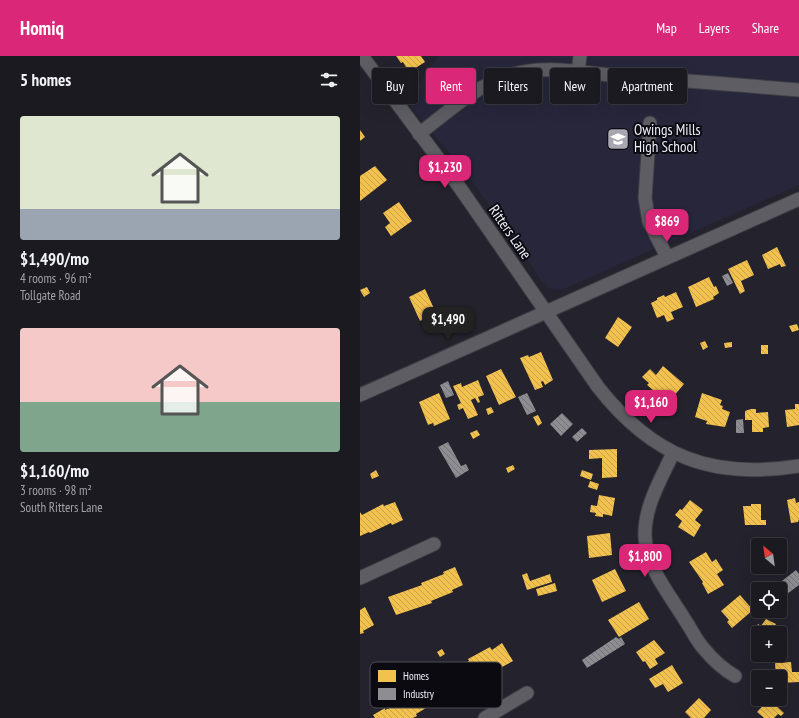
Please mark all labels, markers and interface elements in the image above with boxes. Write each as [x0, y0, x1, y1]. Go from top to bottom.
text: Homiq [20, 16, 64, 40]
text: Map [656, 19, 677, 37]
text: Layers [699, 19, 730, 37]
text: Share [752, 19, 779, 37]
chip: Buy [372, 68, 418, 104]
chip: Rent [426, 68, 476, 104]
chip: Filters [484, 68, 542, 104]
chip: New [550, 68, 600, 104]
chip: Apartment [608, 68, 687, 104]
text: 5 homes [20, 69, 71, 91]
icon: filters [318, 69, 340, 91]
place label: Owings Mills High School [634, 120, 701, 156]
school or university icon: Owings Mills High School [605, 126, 631, 152]
icon: home [144, 142, 216, 214]
pin: $1,230 [412, 155, 478, 189]
text: $1,230 [428, 159, 462, 176]
street label: Ritters Lane [485, 201, 536, 263]
pin: $869 [643, 209, 691, 243]
text: $869 [655, 213, 679, 230]
text: $1,490/mo [20, 248, 89, 270]
text: 4 rooms · 96 m² [20, 270, 92, 287]
text: Tollgate Road [20, 287, 81, 304]
pin: $1,490 [415, 307, 481, 341]
text: $1,490 [431, 311, 465, 328]
icon: home [144, 354, 216, 426]
pin: $1,160 [618, 390, 684, 424]
text: $1,160 [634, 394, 668, 411]
text: $1,160/mo [20, 460, 89, 482]
text: 3 rooms · 98 m² [20, 482, 92, 499]
text: South Ritters Lane [20, 499, 103, 516]
north arrow [751, 538, 787, 574]
map controls [751, 538, 787, 706]
pin: $1,800 [612, 544, 678, 578]
text: $1,800 [628, 548, 662, 565]
button: locate [751, 582, 787, 618]
button: + [751, 626, 787, 662]
legend [370, 662, 502, 708]
text: Homes [403, 669, 429, 683]
button: − [751, 670, 787, 706]
text: Industry [403, 687, 435, 701]

